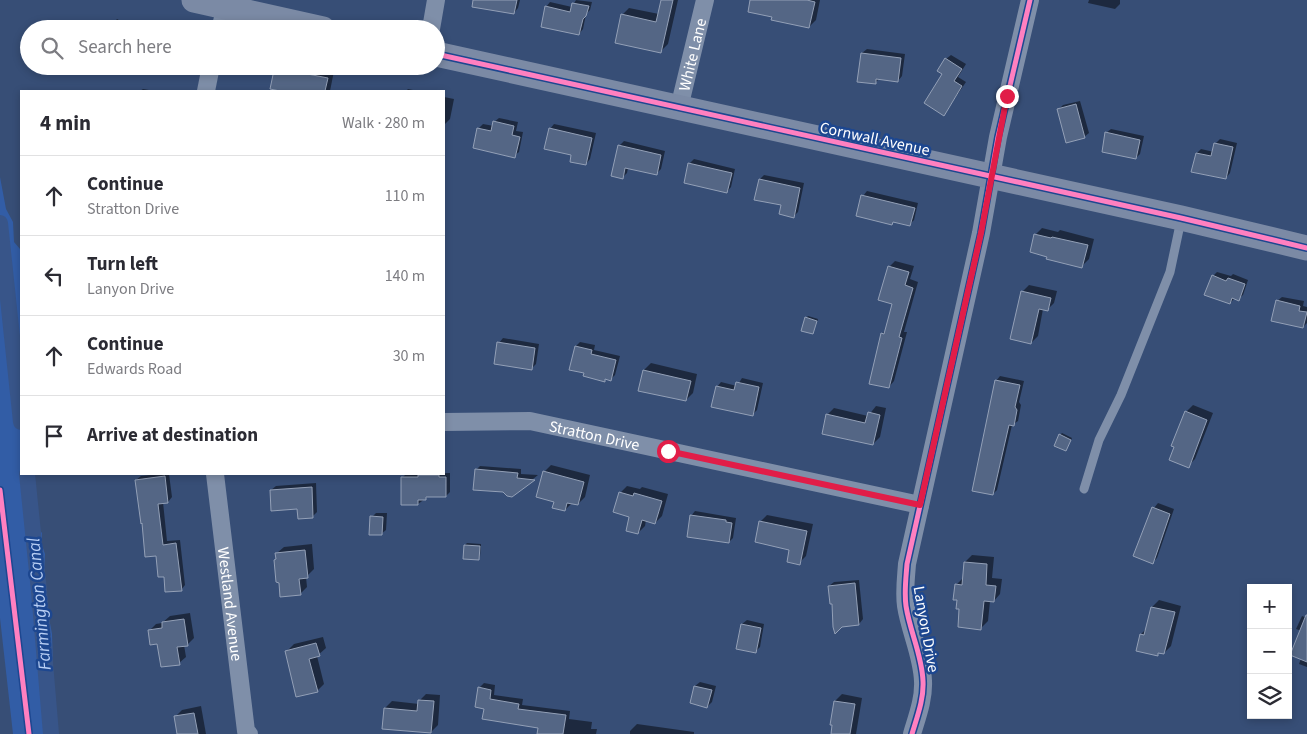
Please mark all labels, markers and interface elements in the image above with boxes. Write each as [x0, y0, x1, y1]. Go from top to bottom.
street label: White Lane [673, 16, 712, 93]
search box [20, 20, 445, 75]
icon: search [38, 34, 66, 62]
text: Search here [78, 34, 172, 61]
route end [996, 85, 1019, 108]
text: 4 min [40, 108, 91, 138]
text: Walk · 280 m [342, 112, 425, 134]
street label: Cornwall Avenue [818, 117, 932, 161]
text: Continue [87, 171, 164, 198]
icon: ahead [40, 182, 68, 210]
text: 110 m [385, 185, 425, 207]
text: Stratton Drive [87, 198, 179, 220]
text: Turn left [87, 251, 158, 278]
icon: left [40, 262, 68, 290]
text: 140 m [385, 265, 425, 287]
text: Lanyon Drive [87, 278, 174, 300]
text: Continue [87, 331, 164, 358]
icon: ahead [40, 342, 68, 370]
text: 30 m [393, 345, 425, 367]
text: Edwards Road [87, 358, 182, 380]
street label: Stratton Drive [547, 415, 642, 456]
icon: arrive [40, 422, 68, 450]
text: Arrive at destination [87, 422, 258, 449]
route start [657, 440, 680, 463]
water label: Farmington Canal [21, 536, 58, 671]
street label: Westland Avenue [212, 546, 247, 663]
street label: Lanyon Drive [908, 584, 944, 674]
map controls [1247, 584, 1292, 719]
button: + [1247, 584, 1292, 629]
button: − [1247, 629, 1292, 674]
button: layers [1247, 674, 1292, 719]

